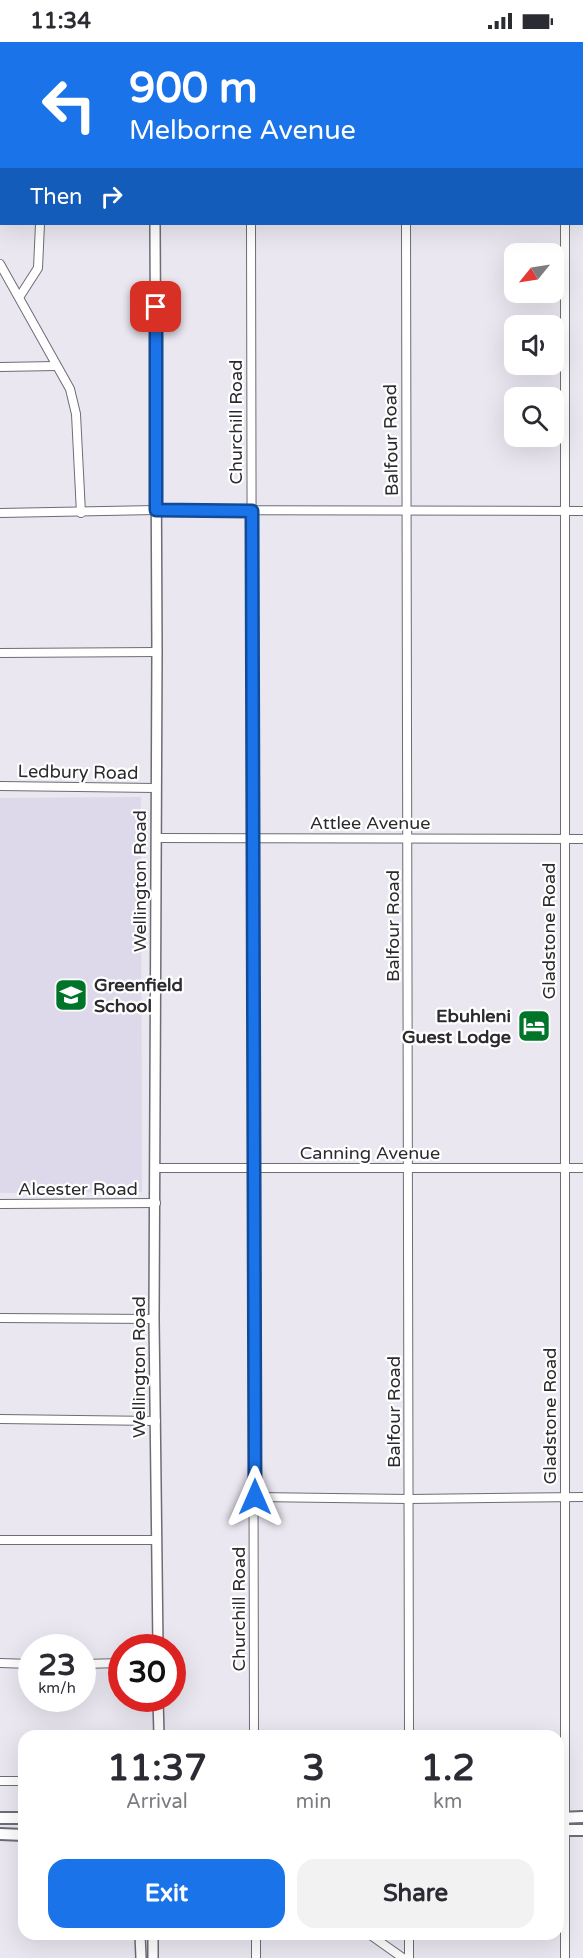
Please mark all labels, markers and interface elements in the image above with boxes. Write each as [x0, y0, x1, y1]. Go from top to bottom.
text: 11:34 [30, 8, 91, 34]
text: 900 m [129, 63, 258, 114]
icon: left [30, 66, 108, 144]
text: Melborne Avenue [129, 114, 356, 147]
icon: right [95, 180, 128, 213]
text: Then [30, 184, 83, 210]
north arrow [504, 243, 564, 303]
map controls [504, 243, 564, 447]
pin [130, 281, 181, 332]
icon: arrive [139, 290, 172, 323]
button: sound [504, 315, 564, 375]
street label: Churchill Road [225, 360, 247, 484]
street label: Balfour Road [379, 384, 403, 496]
button: search [504, 387, 564, 447]
street label: Ledbury Road [17, 760, 139, 784]
street label: Wellington Road [129, 810, 151, 952]
street label: Attlee Avenue [310, 812, 430, 834]
street label: Gladstone Road [538, 863, 560, 999]
street label: Balfour Road [382, 870, 404, 982]
place label: Greenfield School [94, 974, 183, 1017]
school or university icon: Greenfield School [53, 977, 89, 1013]
place label: Ebuhleni Guest Lodge [402, 1005, 511, 1048]
hotel icon: Ebuhleni Guest Lodge [516, 1008, 552, 1044]
street label: Canning Avenue [300, 1142, 440, 1164]
street label: Alcester Road [18, 1178, 138, 1200]
street label: Wellington Road [128, 1296, 150, 1438]
street label: Gladstone Road [539, 1348, 561, 1484]
street label: Balfour Road [383, 1356, 405, 1468]
position arrow [223, 1465, 287, 1529]
street label: Churchill Road [228, 1547, 250, 1671]
speed limit sign: 30 [108, 1634, 186, 1712]
text: 23 [38, 1647, 76, 1684]
text: km/h [38, 1679, 76, 1697]
text: 11:37 [107, 1747, 207, 1790]
text: 3 [302, 1747, 325, 1790]
text: 1.2 [420, 1747, 475, 1790]
text: Arrival [126, 1790, 188, 1814]
text: min [296, 1790, 331, 1814]
text: km [433, 1790, 462, 1814]
button: Exit [48, 1859, 285, 1928]
button: Share [297, 1859, 534, 1928]

